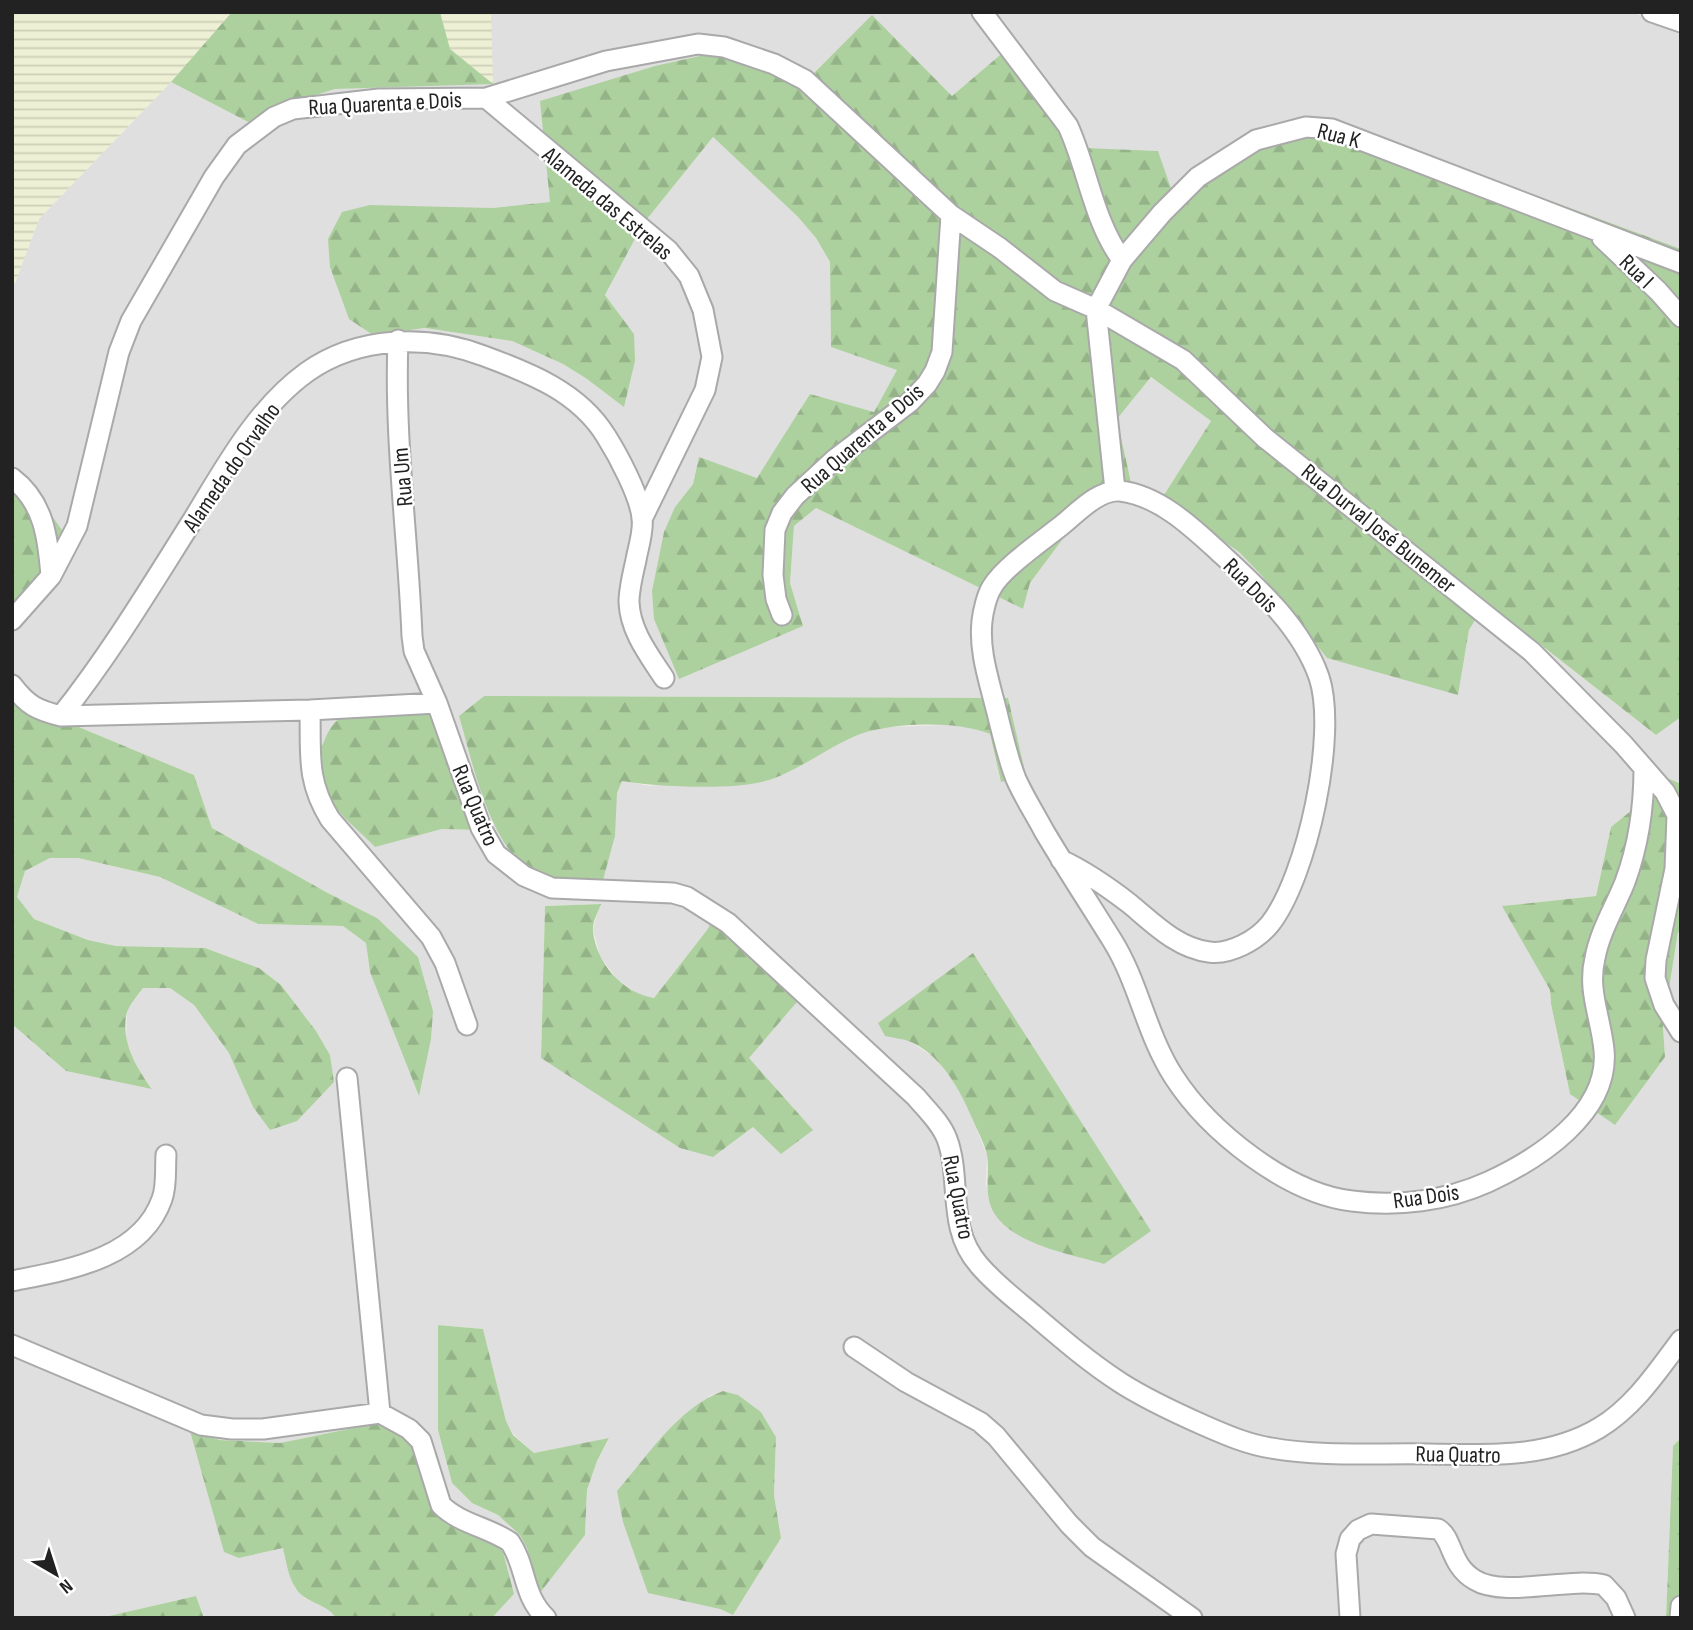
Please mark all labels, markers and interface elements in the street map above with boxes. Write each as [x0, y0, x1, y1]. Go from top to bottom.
street label: Rua Quarenta e Dois [308, 86, 463, 122]
street label: Rua K [1314, 117, 1364, 155]
street label: Alameda das Estrelas [536, 141, 678, 266]
street label: Rua I [1613, 249, 1659, 295]
street label: Rua Quarenta e Dois [795, 378, 930, 500]
street label: Alameda do Orvalho [176, 398, 287, 538]
street label: Rua Um [386, 446, 420, 507]
street label: Rua Durval José Bunemer [1295, 458, 1462, 600]
street label: Rua Dois [1217, 552, 1284, 619]
street label: Rua Quatro [446, 761, 505, 850]
street label: Rua Quatro [936, 1153, 980, 1242]
street label: Rua Dois [1391, 1179, 1461, 1215]
street label: Rua Quatro [1415, 1440, 1501, 1470]
north arrow [21, 1539, 91, 1609]
text: N [55, 1574, 77, 1598]

